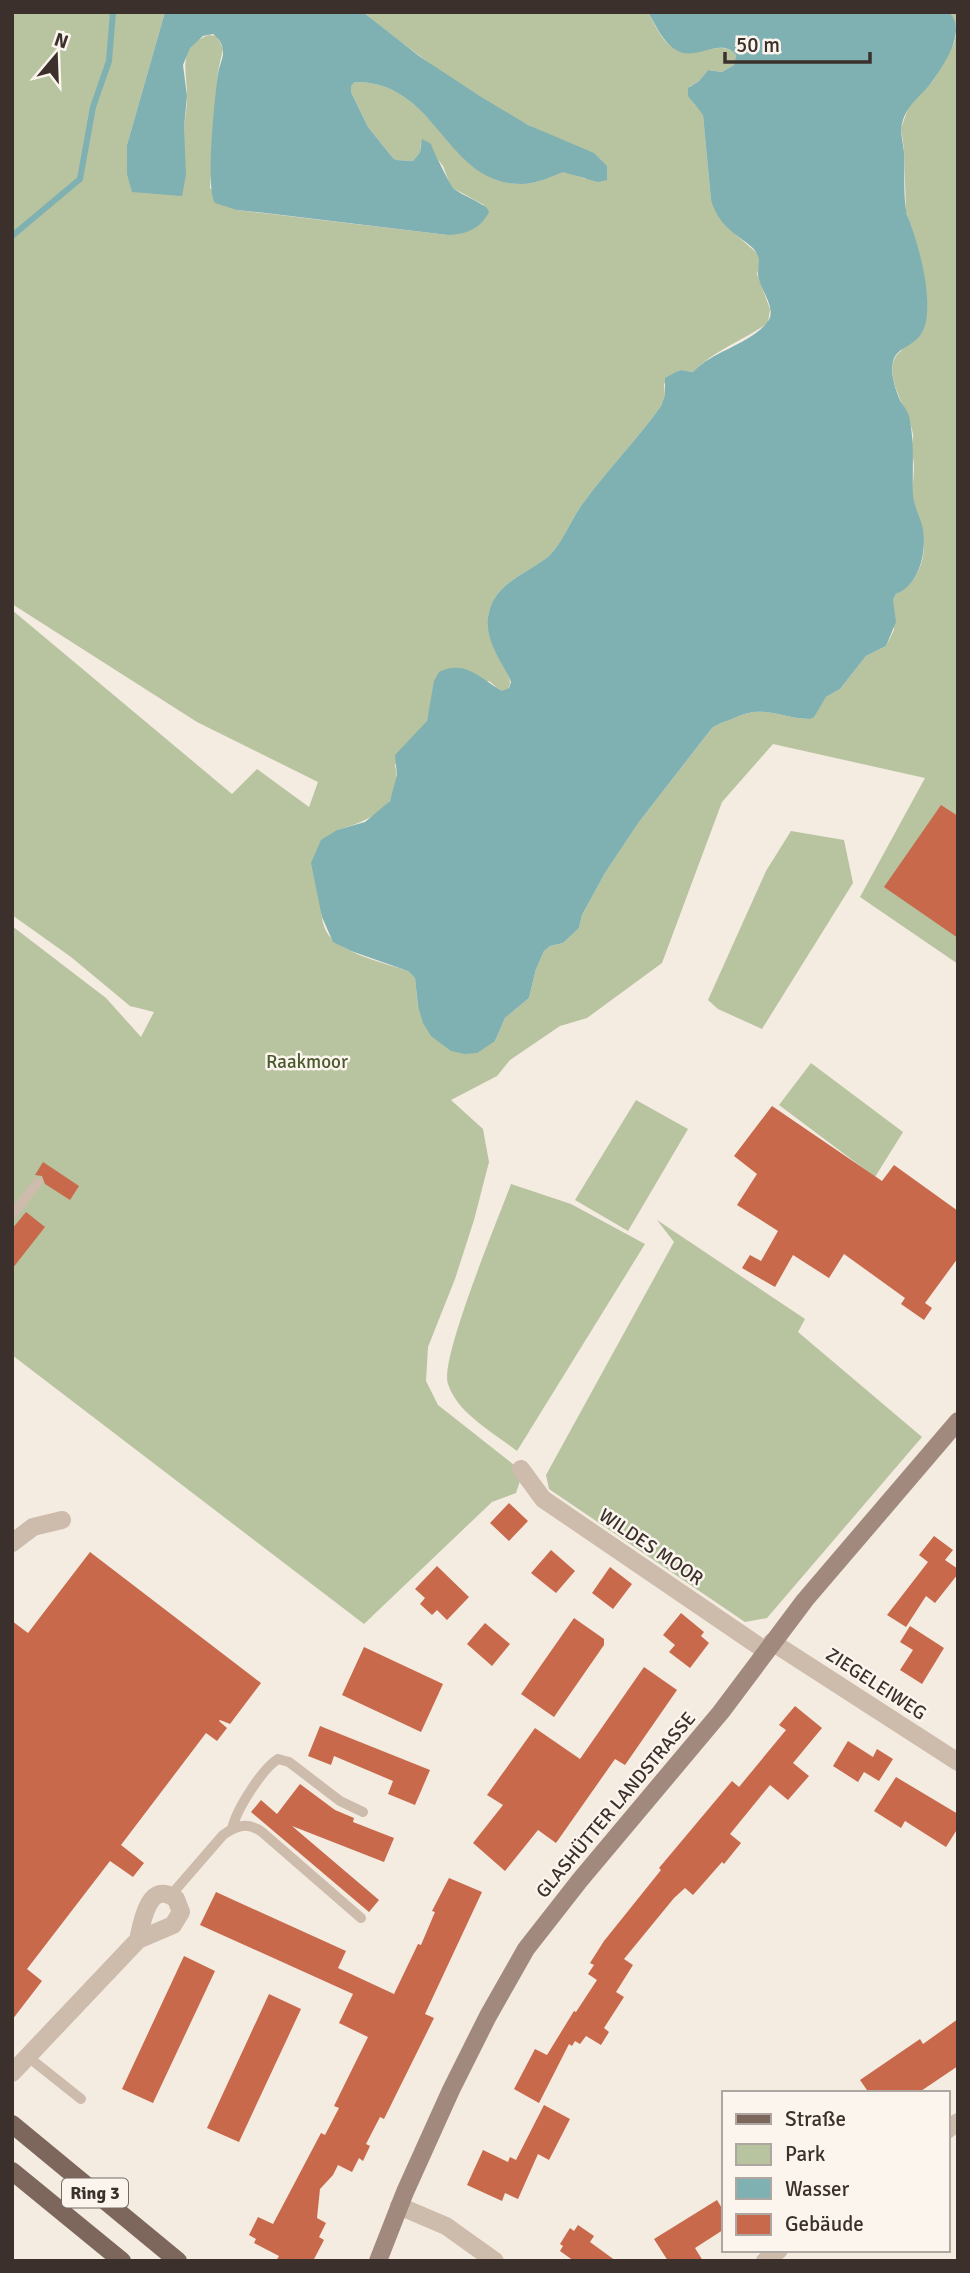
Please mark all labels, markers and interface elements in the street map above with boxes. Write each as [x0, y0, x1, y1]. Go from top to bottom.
north arrow [21, 21, 91, 91]
scale bar [725, 21, 870, 65]
text: N [51, 27, 71, 54]
text: 50 m [736, 32, 780, 58]
park label: Raakmoor [266, 1050, 348, 1074]
street label: WILDES MOOR [594, 1503, 708, 1591]
street label: ZIEGELEIWEG [821, 1643, 931, 1725]
street label: GLASHÜTTER LANDSTRASSE [531, 1707, 701, 1903]
legend [722, 2091, 949, 2252]
text: Straße [785, 2106, 846, 2132]
text: Park [785, 2141, 826, 2167]
text: Wasser [785, 2176, 850, 2202]
road number: Ring 3 [62, 2178, 128, 2208]
text: Gebäude [785, 2211, 864, 2237]

